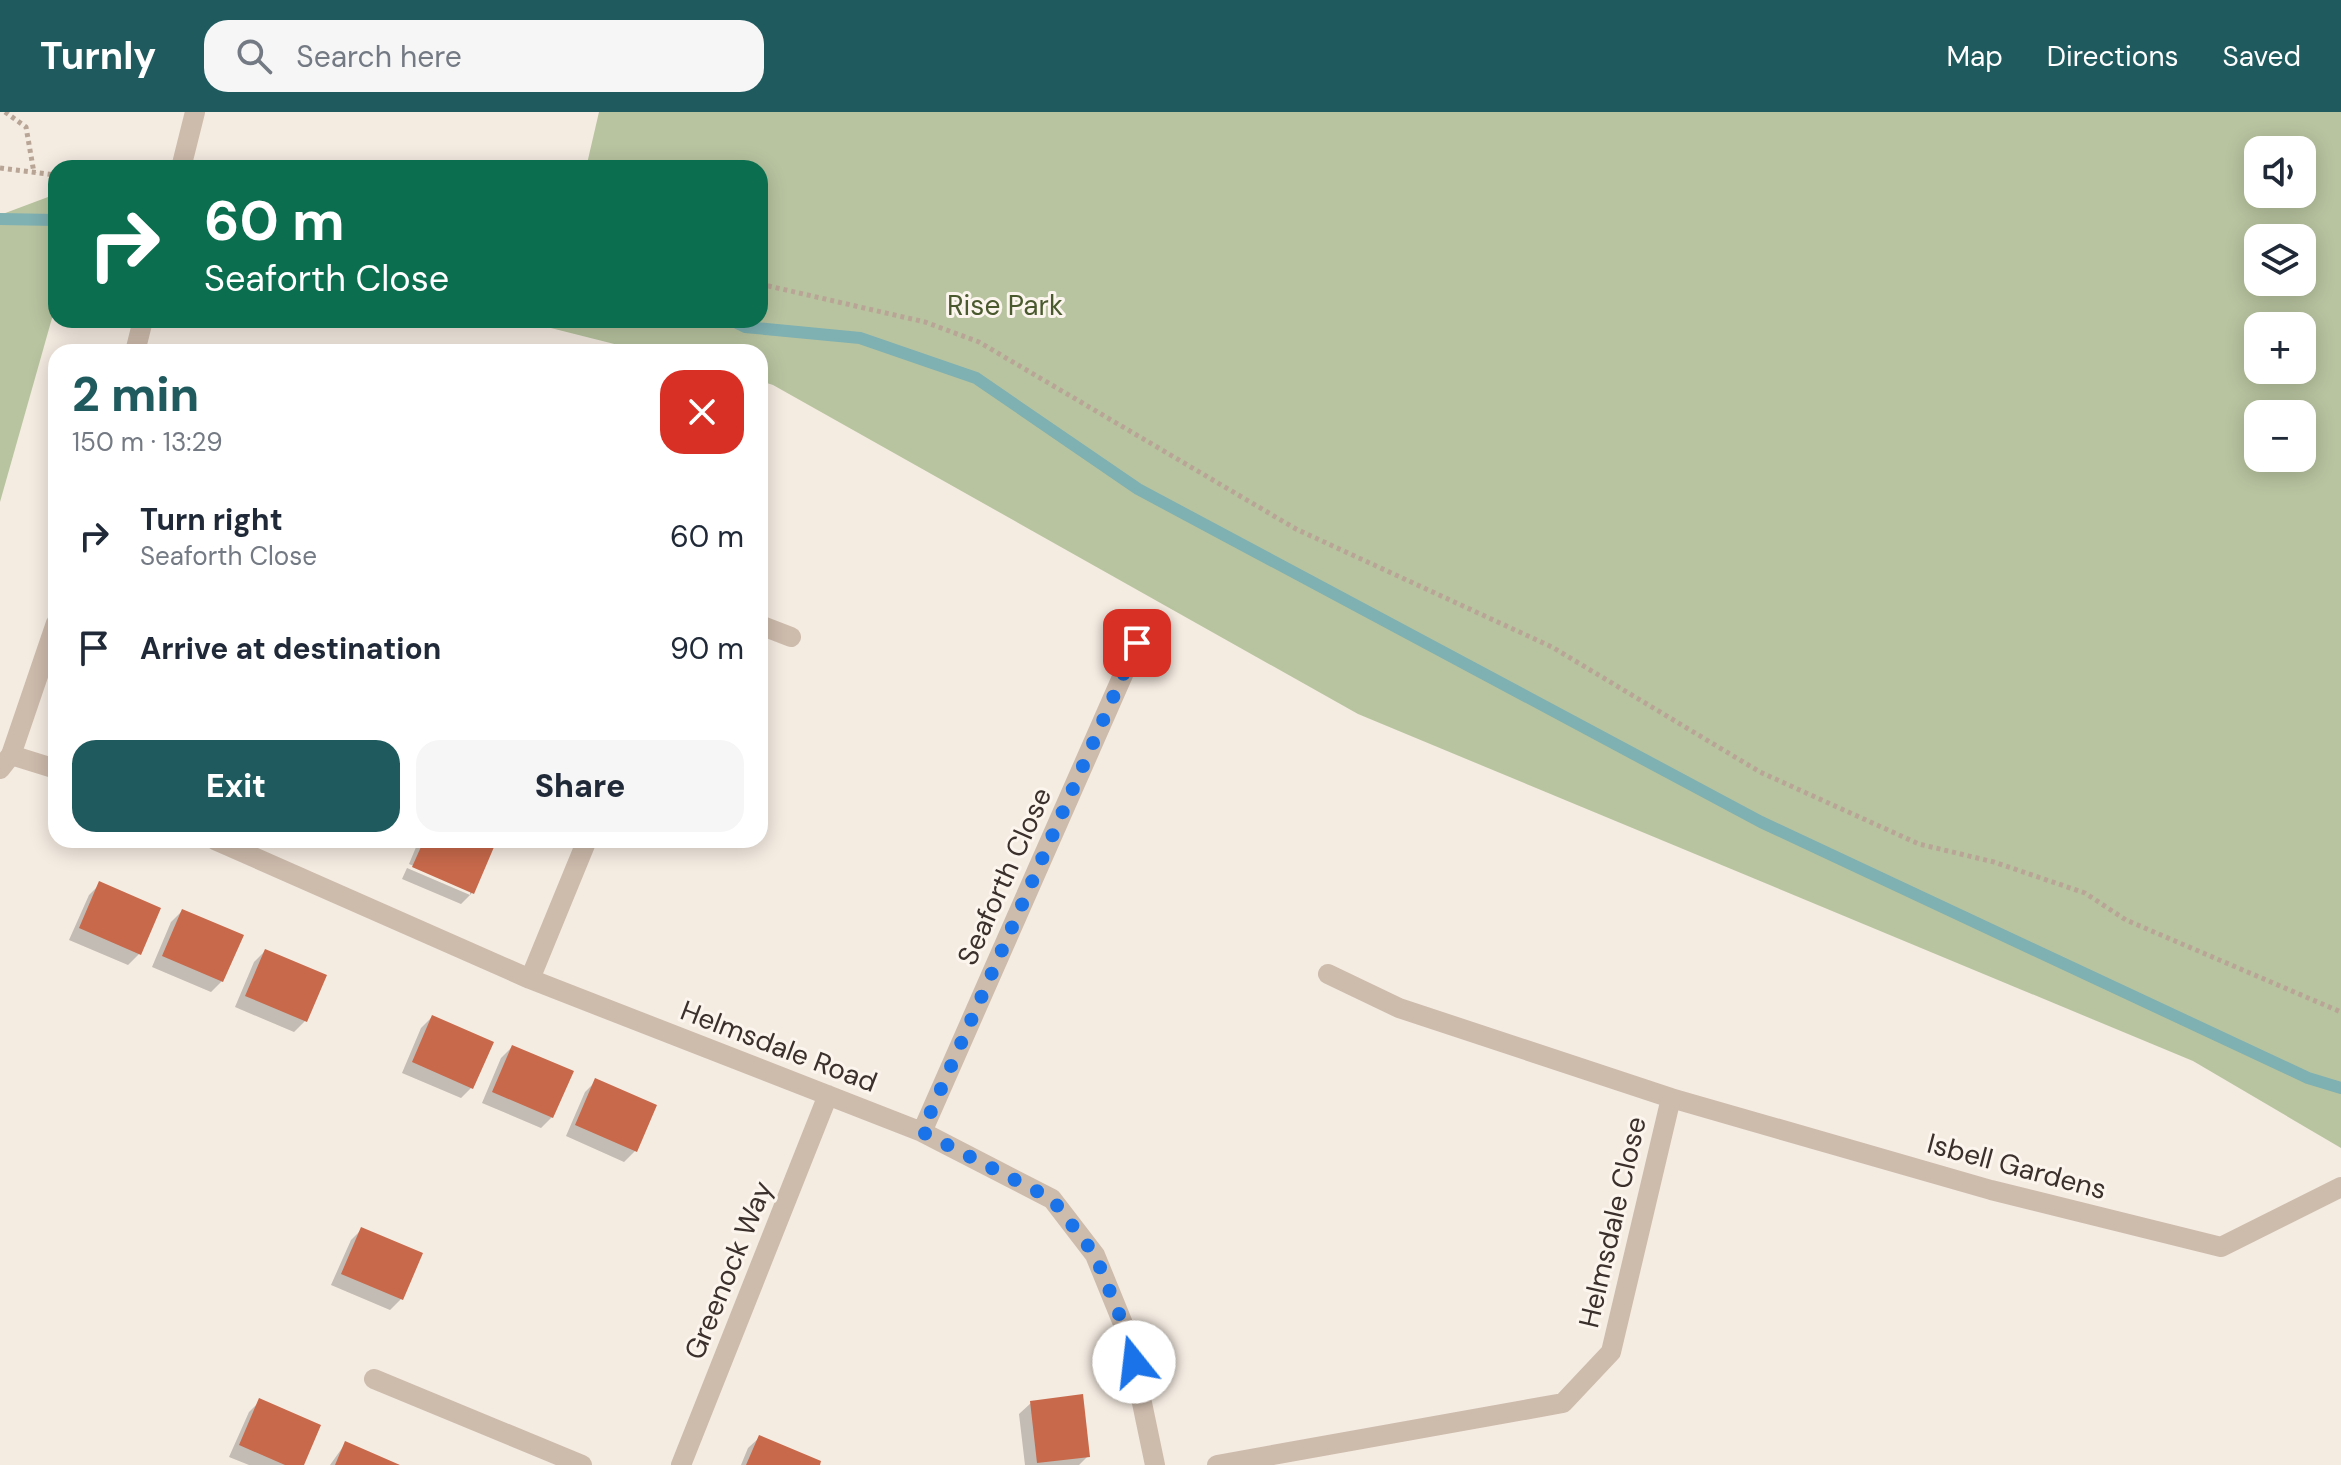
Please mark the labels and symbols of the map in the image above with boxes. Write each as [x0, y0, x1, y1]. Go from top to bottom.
park label: Rise Park [947, 287, 1063, 324]
pin [1103, 609, 1171, 677]
street label: Seaforth Close [949, 782, 1060, 971]
street label: Helmsdale Road [675, 992, 882, 1101]
street label: Helmsdale Close [1570, 1113, 1655, 1331]
street label: Isbell Gardens [1923, 1125, 2110, 1208]
street label: Greenock Way [676, 1176, 781, 1365]
position arrow [1092, 1320, 1176, 1404]

